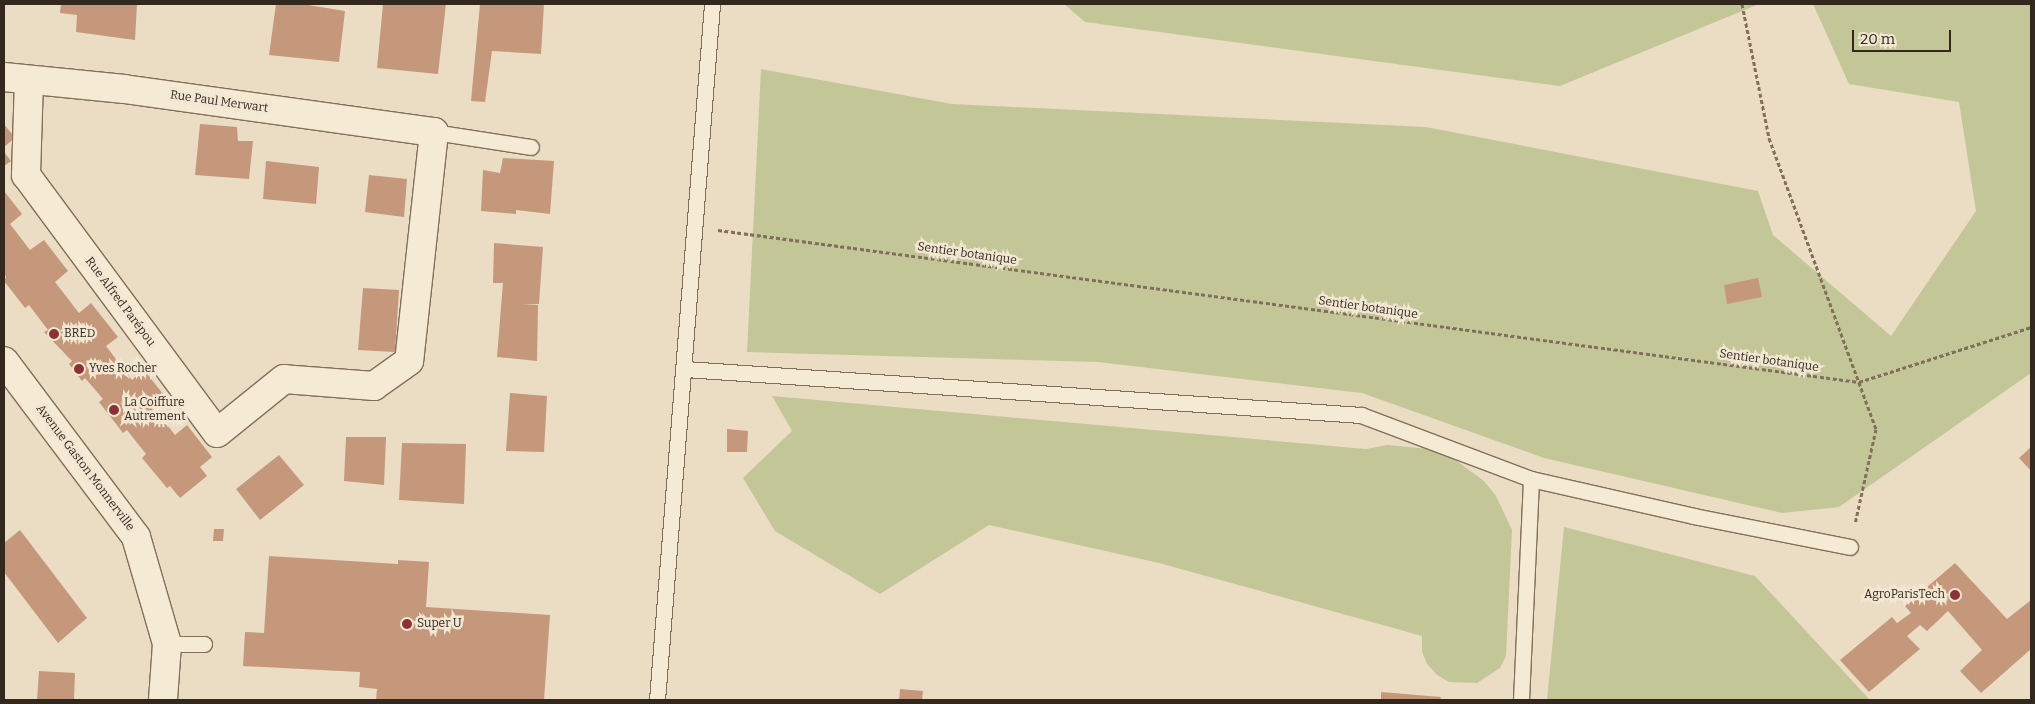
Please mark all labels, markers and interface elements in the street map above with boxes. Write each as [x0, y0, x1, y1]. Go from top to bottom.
scale bar [1855, 20, 1954, 52]
text: 20 m [1860, 30, 1895, 48]
street label: Rue Paul Merwart [169, 88, 269, 116]
street label: Sentier botanique [916, 240, 1018, 268]
street label: Rue Alfred Parépou [82, 255, 158, 349]
street label: Sentier botanique [1317, 294, 1419, 322]
place label: BRED [64, 327, 95, 341]
marker: BRED [48, 328, 60, 340]
street label: Sentier botanique [1718, 347, 1820, 375]
place label: Yves Rocher [89, 362, 157, 376]
marker: Yves Rocher [73, 363, 85, 375]
place label: La Coiffure Autrement [124, 396, 185, 424]
street label: Avenue Gaston Monnerville [33, 402, 137, 534]
marker: La Coiffure Autrement [108, 404, 120, 416]
place label: AgroParisTech [1864, 588, 1945, 602]
marker: AgroParisTech [1949, 589, 1961, 601]
place label: Super U [417, 617, 462, 631]
marker: Super U [401, 618, 413, 630]

